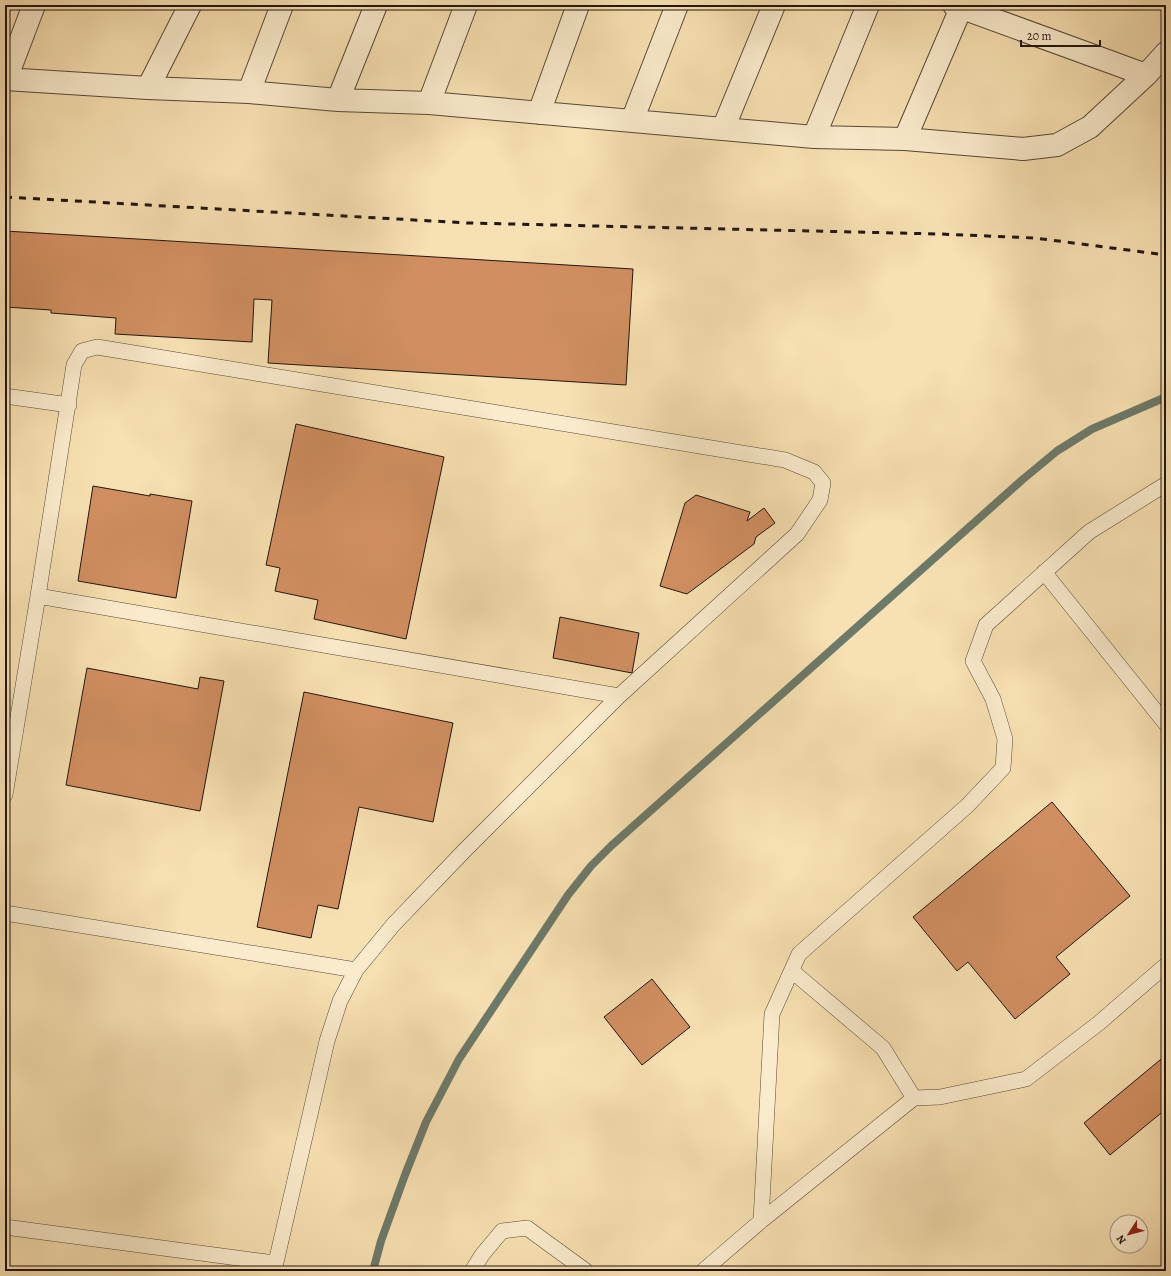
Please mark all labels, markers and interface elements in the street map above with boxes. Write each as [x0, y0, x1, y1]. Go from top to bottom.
scale bar [1021, 22, 1100, 48]
text: 20 m [1027, 28, 1051, 44]
north arrow [1109, 1214, 1149, 1254]
text: N [1113, 1232, 1130, 1247]

